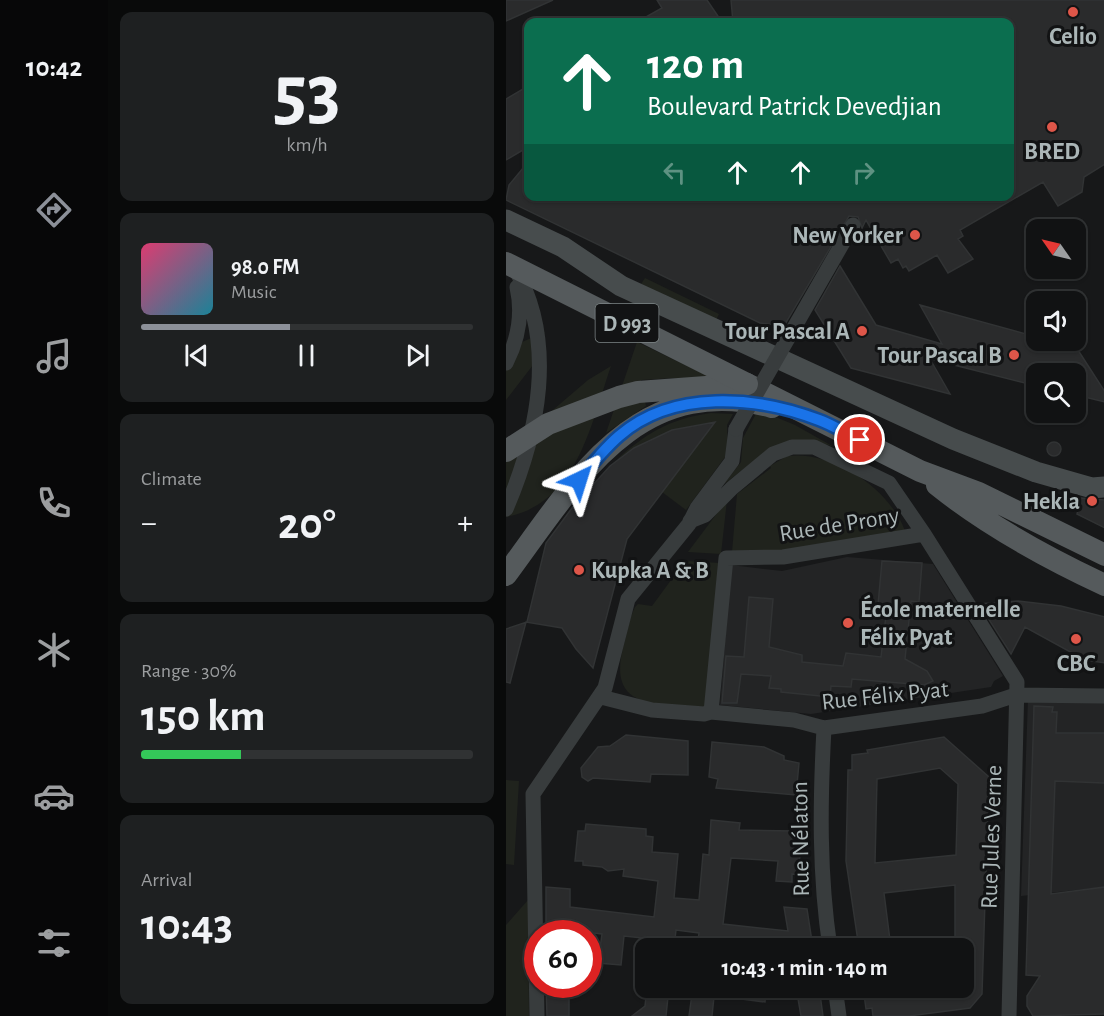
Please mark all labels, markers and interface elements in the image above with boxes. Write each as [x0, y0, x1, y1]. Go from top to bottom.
marker: Celio [1066, 5, 1080, 19]
place label: Celio [1049, 25, 1097, 49]
icon: ahead [548, 42, 626, 120]
text: 120 m [647, 44, 744, 86]
text: 10:42 [26, 54, 82, 81]
text: 53 [273, 55, 341, 133]
text: Boulevard Patrick Devedjian [647, 93, 942, 120]
marker: BRED [1045, 120, 1059, 134]
text: km/h [286, 135, 328, 155]
place label: BRED [1024, 140, 1080, 164]
icon: left [658, 156, 691, 189]
icon: ahead [721, 156, 754, 189]
icon: ahead [784, 156, 817, 189]
icon: right [847, 156, 880, 189]
icon: directions [33, 189, 75, 231]
north arrow [1026, 219, 1086, 279]
map controls [1026, 219, 1086, 423]
place label: New Yorker [792, 224, 904, 248]
marker: New Yorker [908, 228, 922, 242]
text: 98.0 FM [231, 256, 300, 278]
text: Music [231, 282, 277, 302]
button: sound [1026, 291, 1086, 351]
road number: D 993 [596, 304, 658, 342]
place label: Tour Pascal A [725, 320, 851, 344]
marker: Tour Pascal A [855, 324, 869, 338]
icon: music [33, 335, 75, 377]
icon: previous [180, 339, 213, 372]
icon: pause [290, 339, 323, 372]
icon: next [401, 339, 434, 372]
place label: Tour Pascal B [877, 344, 1002, 368]
marker: Tour Pascal B [1007, 348, 1021, 362]
button: search [1026, 363, 1086, 423]
pin [834, 414, 885, 465]
icon: arrive [843, 423, 876, 456]
position arrow [547, 448, 611, 512]
text: Climate [141, 469, 202, 489]
icon: phone [33, 482, 75, 524]
place label: Hekla [1023, 490, 1080, 514]
marker: Hekla [1085, 494, 1099, 508]
text: 20° [278, 502, 336, 547]
street label: Rue de Prony [777, 504, 901, 546]
text: − [141, 507, 157, 540]
text: + [457, 507, 473, 540]
place label: Kupka A & B [591, 559, 709, 583]
marker: Kupka A & B [572, 563, 586, 577]
place label: École maternelle Félix Pyat [860, 594, 1021, 650]
marker: École maternelle Félix Pyat [841, 616, 855, 630]
icon: climate [33, 629, 75, 671]
marker: CBC [1069, 632, 1083, 646]
place label: CBC [1057, 652, 1096, 676]
text: Range · 30% [141, 661, 236, 681]
street label: Rue Félix Pyat [820, 677, 950, 715]
text: 150 km [141, 694, 265, 739]
street label: Rue Jules Verne [977, 765, 1007, 909]
icon: car [33, 775, 75, 817]
street label: Rue Nélaton [788, 781, 814, 897]
text: Arrival [141, 870, 192, 890]
text: 10:43 [141, 903, 233, 948]
speed limit sign: 60 [524, 920, 602, 998]
icon: filters [33, 922, 75, 964]
text: 10:43 · 1 min · 140 m [721, 957, 888, 979]

